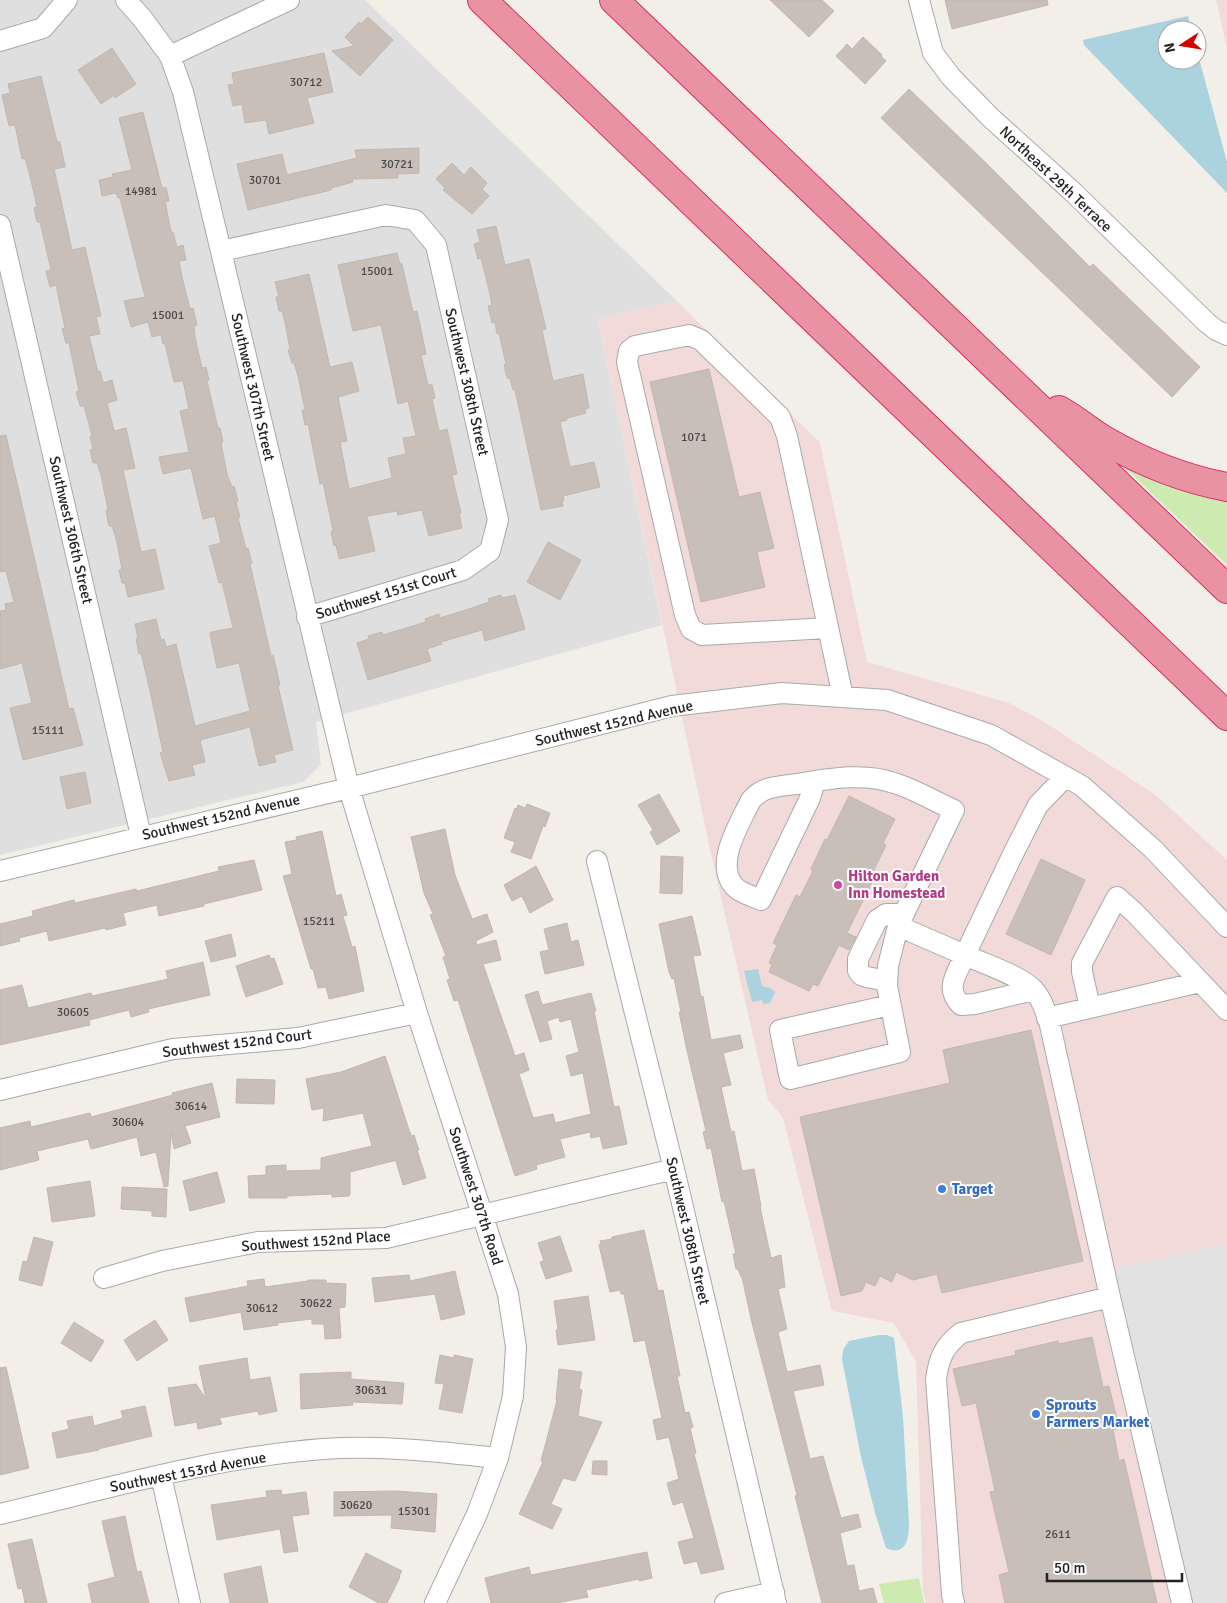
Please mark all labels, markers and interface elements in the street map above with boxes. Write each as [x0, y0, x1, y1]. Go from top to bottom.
north arrow [1157, 20, 1207, 70]
text: N [1160, 41, 1179, 54]
house number: 30712 [290, 75, 322, 90]
street label: Northeast 29th Terrace [996, 122, 1116, 236]
house number: 30721 [381, 157, 413, 172]
house number: 30701 [249, 173, 281, 188]
house number: 14981 [125, 184, 157, 199]
house number: 15001 [361, 264, 393, 279]
street label: Southwest 308th Street [441, 306, 493, 458]
house number: 15001 [152, 308, 184, 323]
street label: Southwest 307th Street [227, 311, 279, 463]
house number: 1071 [681, 430, 707, 445]
street label: Southwest 306th Street [45, 454, 97, 606]
street label: Southwest 151st Court [313, 563, 459, 623]
street label: Southwest 152nd Avenue [533, 696, 695, 750]
house number: 15111 [32, 723, 64, 738]
street label: Southwest 152nd Avenue [140, 790, 302, 844]
place label: Hilton Garden Inn Homestead [848, 867, 945, 902]
marker: Hilton Garden Inn Homestead [832, 879, 844, 891]
house number: 15211 [303, 914, 335, 929]
house number: 30605 [57, 1005, 89, 1020]
street label: Southwest 152nd Court [161, 1025, 313, 1061]
house number: 30614 [175, 1099, 208, 1114]
house number: 30604 [112, 1115, 145, 1130]
street label: Southwest 307th Road [445, 1125, 507, 1267]
street label: Southwest 308th Street [662, 1155, 714, 1307]
place label: Target [952, 1180, 994, 1198]
marker: Target [936, 1183, 948, 1195]
street label: Southwest 152nd Place [241, 1227, 391, 1255]
house number: 30622 [300, 1296, 332, 1311]
house number: 30612 [246, 1301, 278, 1316]
house number: 30631 [355, 1383, 387, 1398]
place label: Sprouts Farmers Market [1046, 1396, 1150, 1431]
marker: Sprouts Farmers Market [1030, 1408, 1042, 1420]
street label: Southwest 153rd Avenue [108, 1448, 268, 1496]
house number: 30620 [340, 1498, 372, 1513]
house number: 15301 [398, 1504, 430, 1519]
house number: 2611 [1045, 1527, 1071, 1542]
scale bar [1047, 1550, 1182, 1582]
text: 50 m [1054, 1559, 1085, 1577]

